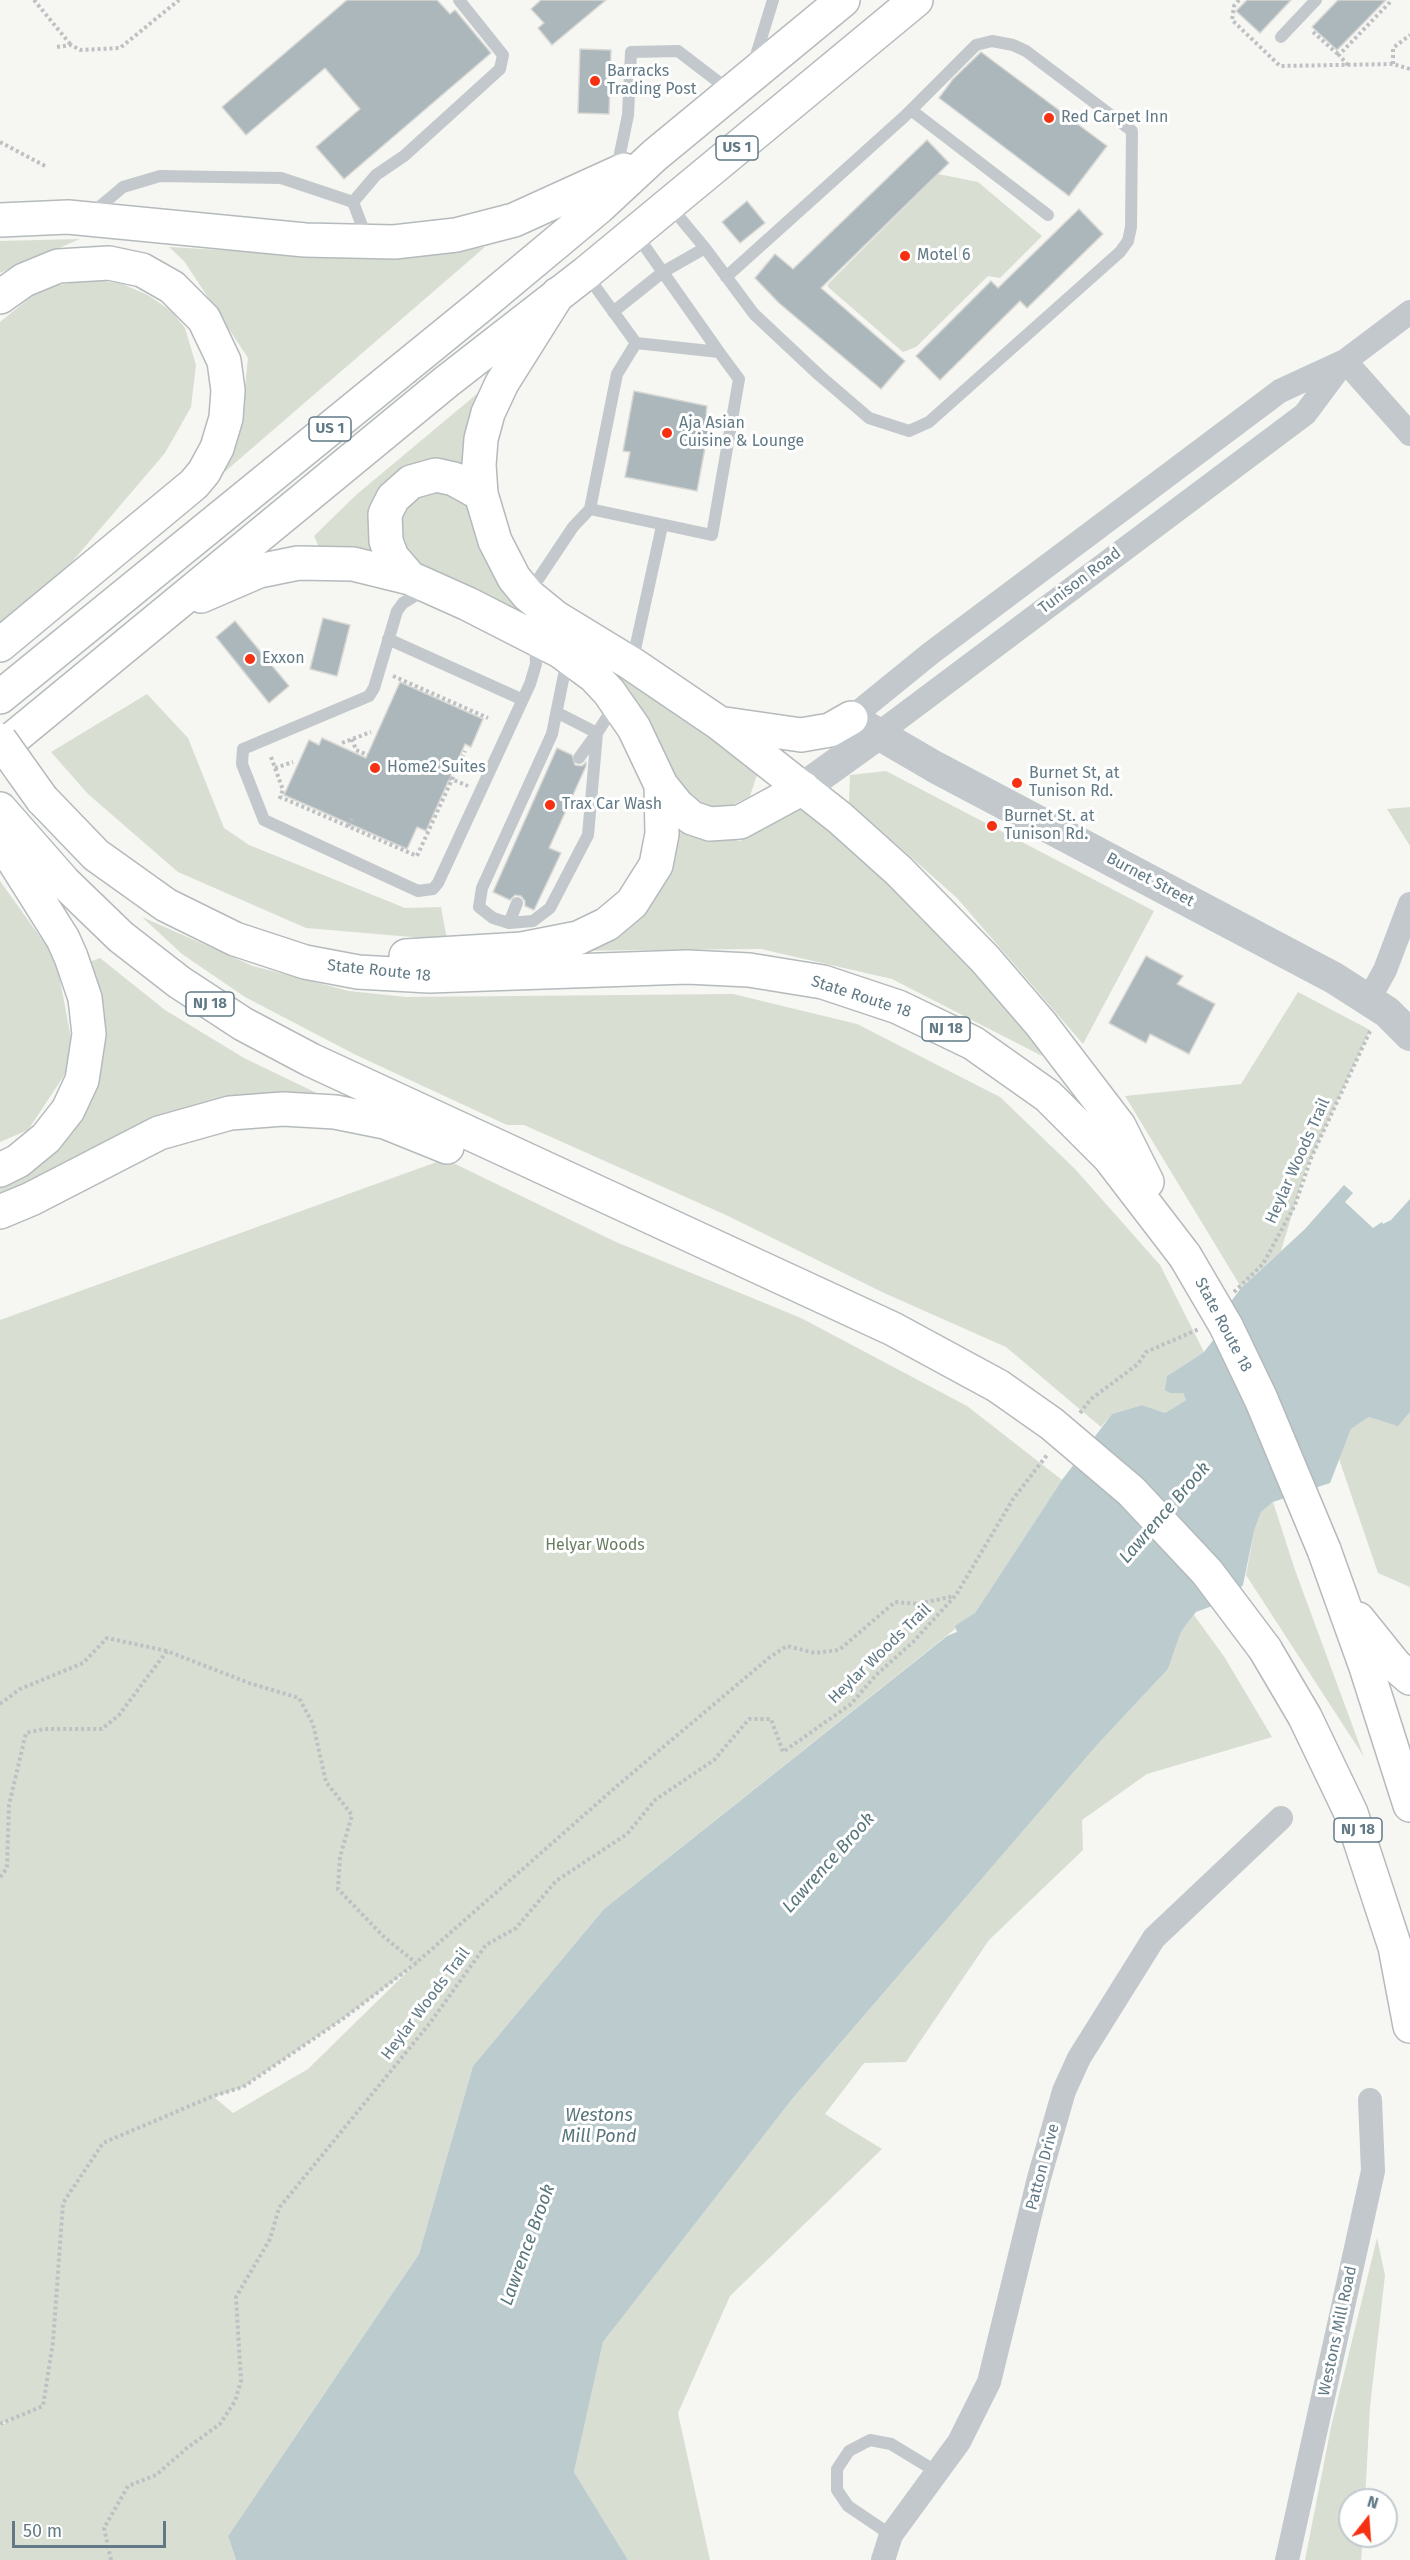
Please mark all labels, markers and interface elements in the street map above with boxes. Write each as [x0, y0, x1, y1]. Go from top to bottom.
place label: Barracks Trading Post [607, 62, 697, 100]
marker: Barracks Trading Post [588, 74, 602, 88]
place label: Red Carpet Inn [1061, 108, 1168, 128]
marker: Red Carpet Inn [1042, 111, 1056, 125]
road number: US 1 [716, 136, 758, 160]
place label: Motel 6 [917, 246, 971, 266]
marker: Motel 6 [898, 249, 912, 263]
place label: Aja Asian Cuisine & Lounge [679, 414, 804, 452]
road number: US 1 [309, 417, 351, 441]
marker: Aja Asian Cuisine & Lounge [660, 426, 674, 440]
street label: Tunison Road [1035, 544, 1125, 618]
place label: Exxon [262, 649, 305, 669]
marker: Exxon [243, 652, 257, 666]
place label: Home2 Suites [387, 758, 486, 778]
marker: Home2 Suites [368, 761, 382, 775]
place label: Burnet St, at Tunison Rd. [1029, 764, 1119, 802]
marker: Burnet St, at Tunison Rd. [1010, 776, 1024, 790]
place label: Trax Car Wash [562, 795, 662, 815]
marker: Trax Car Wash [543, 798, 557, 812]
place label: Burnet St. at Tunison Rd. [1004, 807, 1094, 845]
marker: Burnet St. at Tunison Rd. [985, 819, 999, 833]
street label: Burnet Street [1103, 849, 1197, 911]
street label: State Route 18 [326, 956, 432, 986]
street label: State Route 18 [809, 972, 913, 1022]
road number: NJ 18 [186, 992, 234, 1016]
road number: NJ 18 [922, 1017, 970, 1041]
street label: Heylar Woods Trail [1262, 1095, 1334, 1227]
street label: State Route 18 [1190, 1275, 1256, 1375]
water label: Lawrence Brook [1115, 1458, 1215, 1568]
park label: Helyar Woods [545, 1536, 645, 1556]
street label: Heylar Woods Trail [825, 1600, 935, 1708]
water label: Lawrence Brook [778, 1808, 880, 1918]
road number: NJ 18 [1334, 1818, 1382, 1842]
street label: Heylar Woods Trail [378, 1944, 474, 2064]
water label: Westons Mill Pond [561, 2105, 637, 2148]
street label: Patton Drive [1022, 2122, 1064, 2212]
water label: Lawrence Brook [496, 2181, 560, 2309]
street label: Westons Mill Road [1315, 2264, 1361, 2398]
north arrow [1338, 2488, 1398, 2548]
text: N [1365, 2492, 1381, 2513]
scale bar [15, 2509, 170, 2547]
text: 50 m [23, 2520, 62, 2542]

